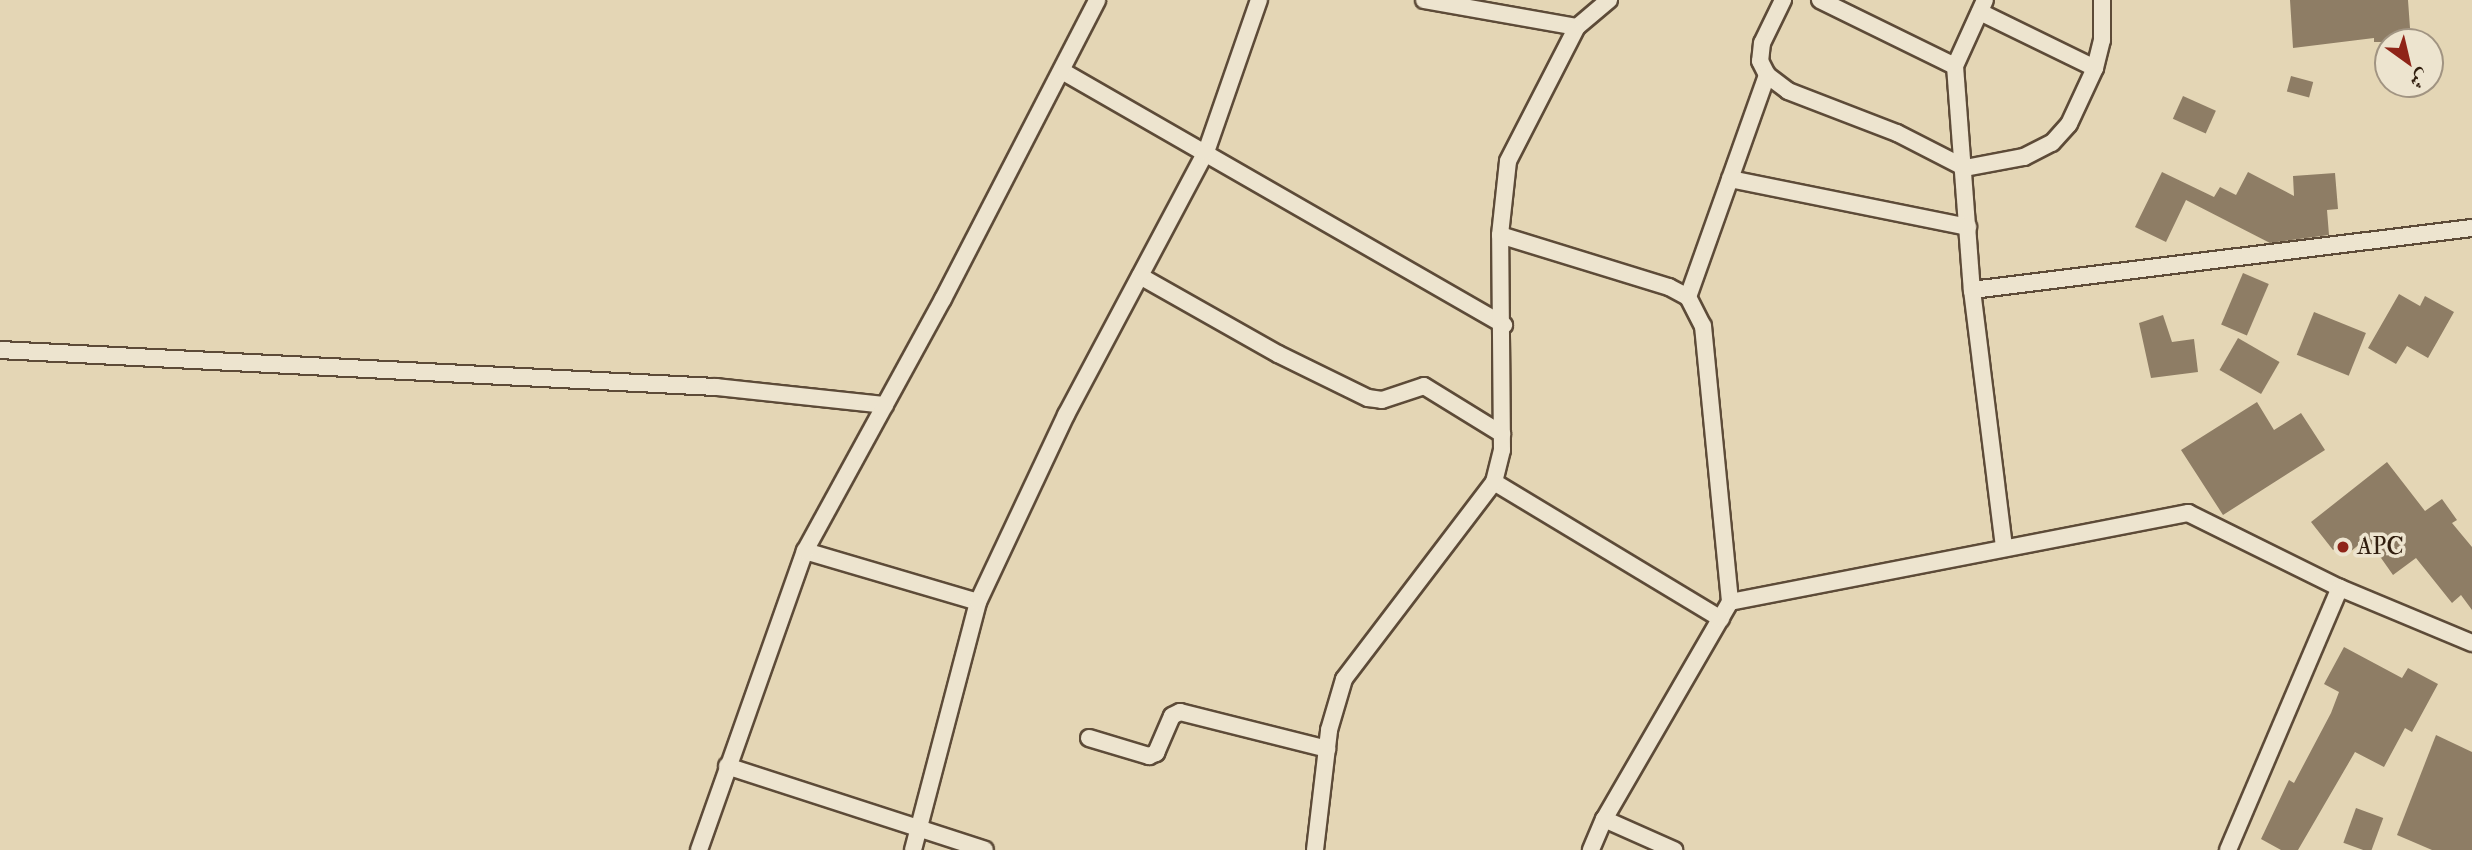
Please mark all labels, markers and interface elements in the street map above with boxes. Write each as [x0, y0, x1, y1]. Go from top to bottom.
north arrow [2374, 28, 2444, 98]
text: ش [2405, 64, 2434, 94]
place label: APC [2357, 533, 2404, 561]
marker: APC [2335, 539, 2351, 555]

